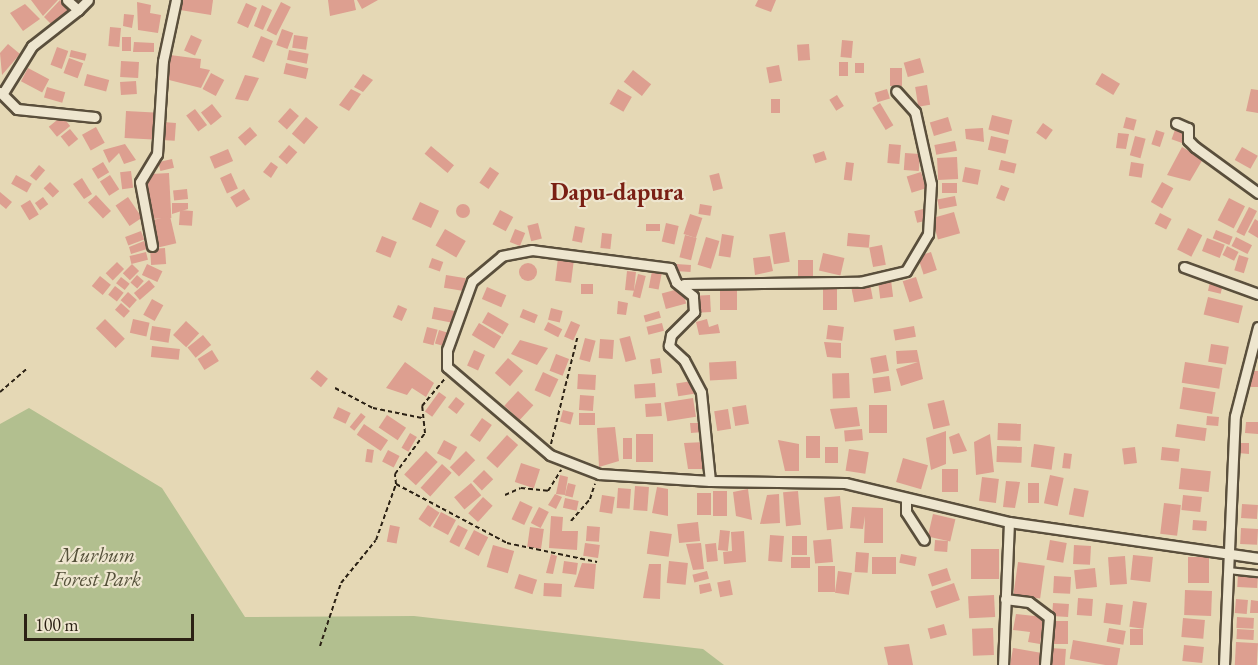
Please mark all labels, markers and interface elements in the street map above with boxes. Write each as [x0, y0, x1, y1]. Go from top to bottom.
district label: Dapu-dapura [550, 178, 684, 206]
park label: Murhum Forest Park [53, 542, 141, 592]
scale bar [27, 602, 196, 640]
text: 100 m [35, 613, 79, 636]

